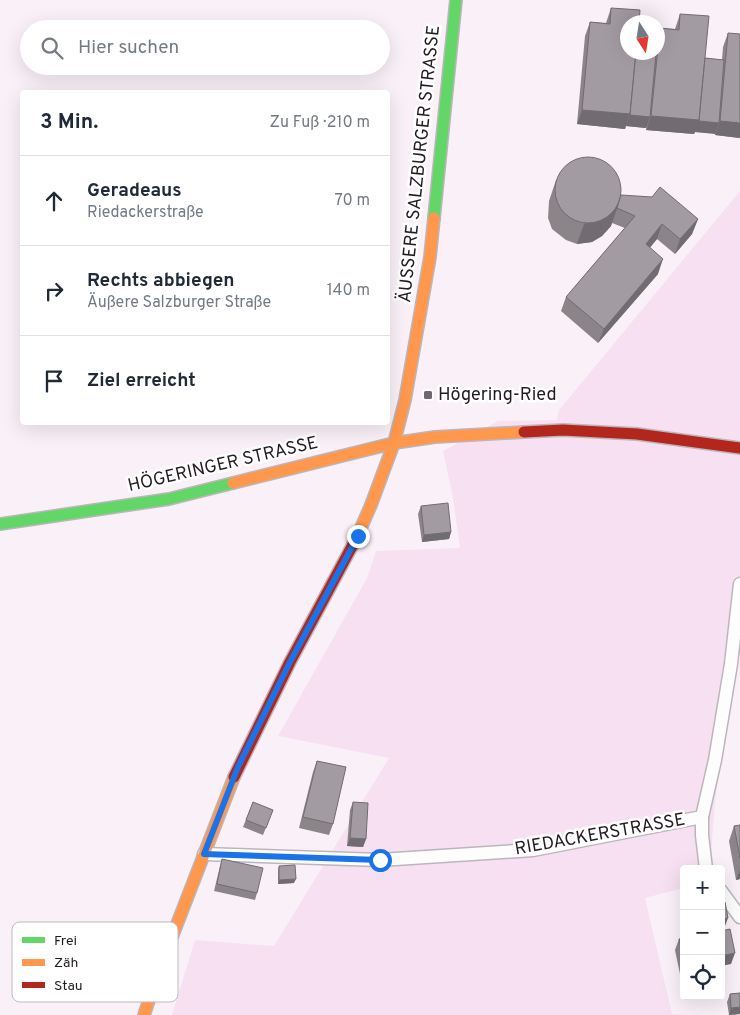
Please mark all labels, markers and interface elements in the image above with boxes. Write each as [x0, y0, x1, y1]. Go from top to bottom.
north arrow [620, 15, 665, 60]
search box [20, 20, 390, 75]
street label: ÄUSSERE SALZBURGER STRASSE [392, 24, 446, 304]
icon: search [38, 34, 66, 62]
text: Hier suchen [78, 36, 179, 60]
text: 3 Min. [40, 109, 98, 136]
text: Zu Fuß · 210 m [270, 113, 370, 133]
text: Geradeaus [87, 179, 182, 203]
icon: ahead [40, 187, 68, 215]
text: 70 m [335, 191, 370, 211]
text: Riedackerstraße [87, 203, 204, 223]
text: Rechts abbiegen [87, 269, 235, 293]
icon: right [40, 277, 68, 305]
text: 140 m [327, 281, 370, 301]
text: Äußere Salzburger Straße [87, 293, 271, 313]
icon: arrive [40, 367, 68, 395]
text: Ziel erreicht [87, 369, 196, 393]
place label: Högering-Ried [438, 384, 557, 407]
marker: Högering-Ried [422, 389, 434, 401]
street label: HÖGERINGER STRASSE [125, 430, 320, 498]
route end [347, 525, 370, 548]
street label: RIEDACKERSTRASSE [513, 809, 687, 861]
route start [369, 849, 392, 872]
map controls [680, 865, 725, 1000]
button: + [680, 865, 725, 910]
button: − [680, 910, 725, 955]
legend [12, 922, 178, 1002]
text: Frei [54, 933, 77, 950]
text: Zäh [54, 955, 78, 972]
button: locate [680, 955, 725, 1000]
text: Stau [54, 978, 83, 995]

